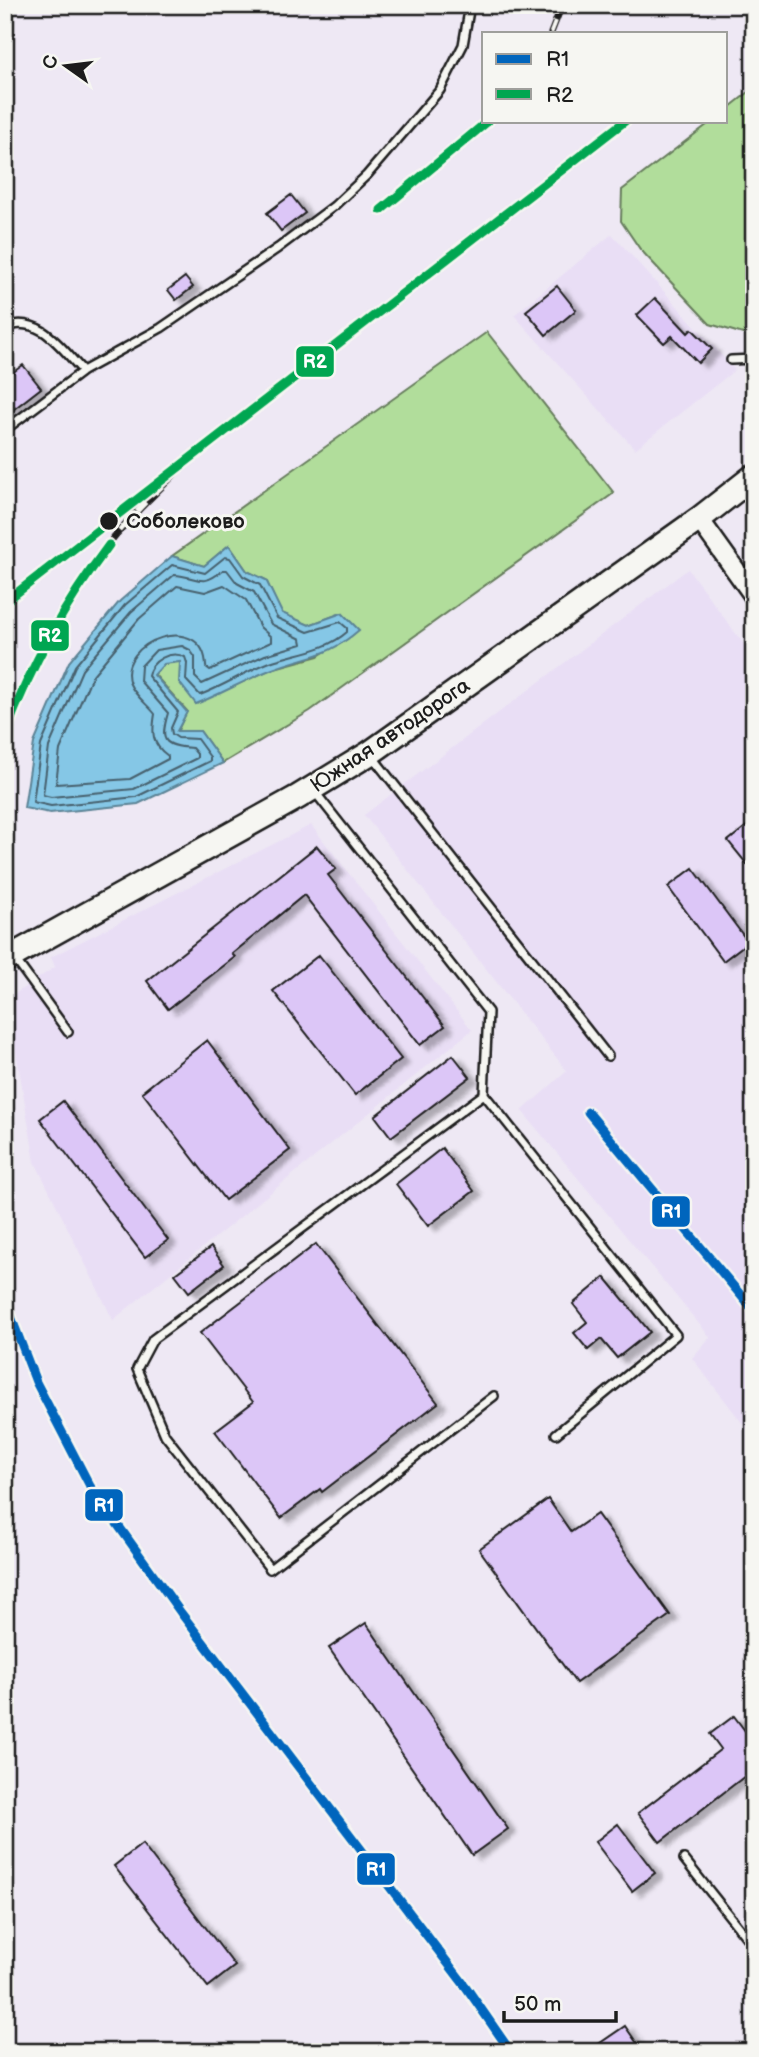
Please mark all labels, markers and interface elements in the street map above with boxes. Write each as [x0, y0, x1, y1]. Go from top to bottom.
north arrow [32, 32, 102, 102]
legend [482, 32, 728, 122]
text: R1 [546, 47, 569, 72]
text: С [38, 53, 64, 71]
text: R2 [546, 83, 574, 108]
line badge: R2 [295, 345, 335, 378]
text: R2 [303, 351, 328, 374]
place label: Соболеково [126, 509, 245, 534]
marker: Соболеково [98, 510, 120, 532]
line badge: R2 [30, 619, 70, 652]
text: R2 [38, 625, 63, 648]
street label: Южная автодорога [306, 673, 475, 798]
line badge: R1 [651, 1195, 691, 1228]
text: R1 [660, 1201, 682, 1224]
line badge: R1 [84, 1488, 124, 1522]
text: R1 [93, 1495, 115, 1518]
line badge: R1 [356, 1852, 396, 1886]
text: R1 [365, 1859, 387, 1882]
scale bar [504, 1980, 616, 2024]
text: 50 m [514, 1992, 561, 2017]

